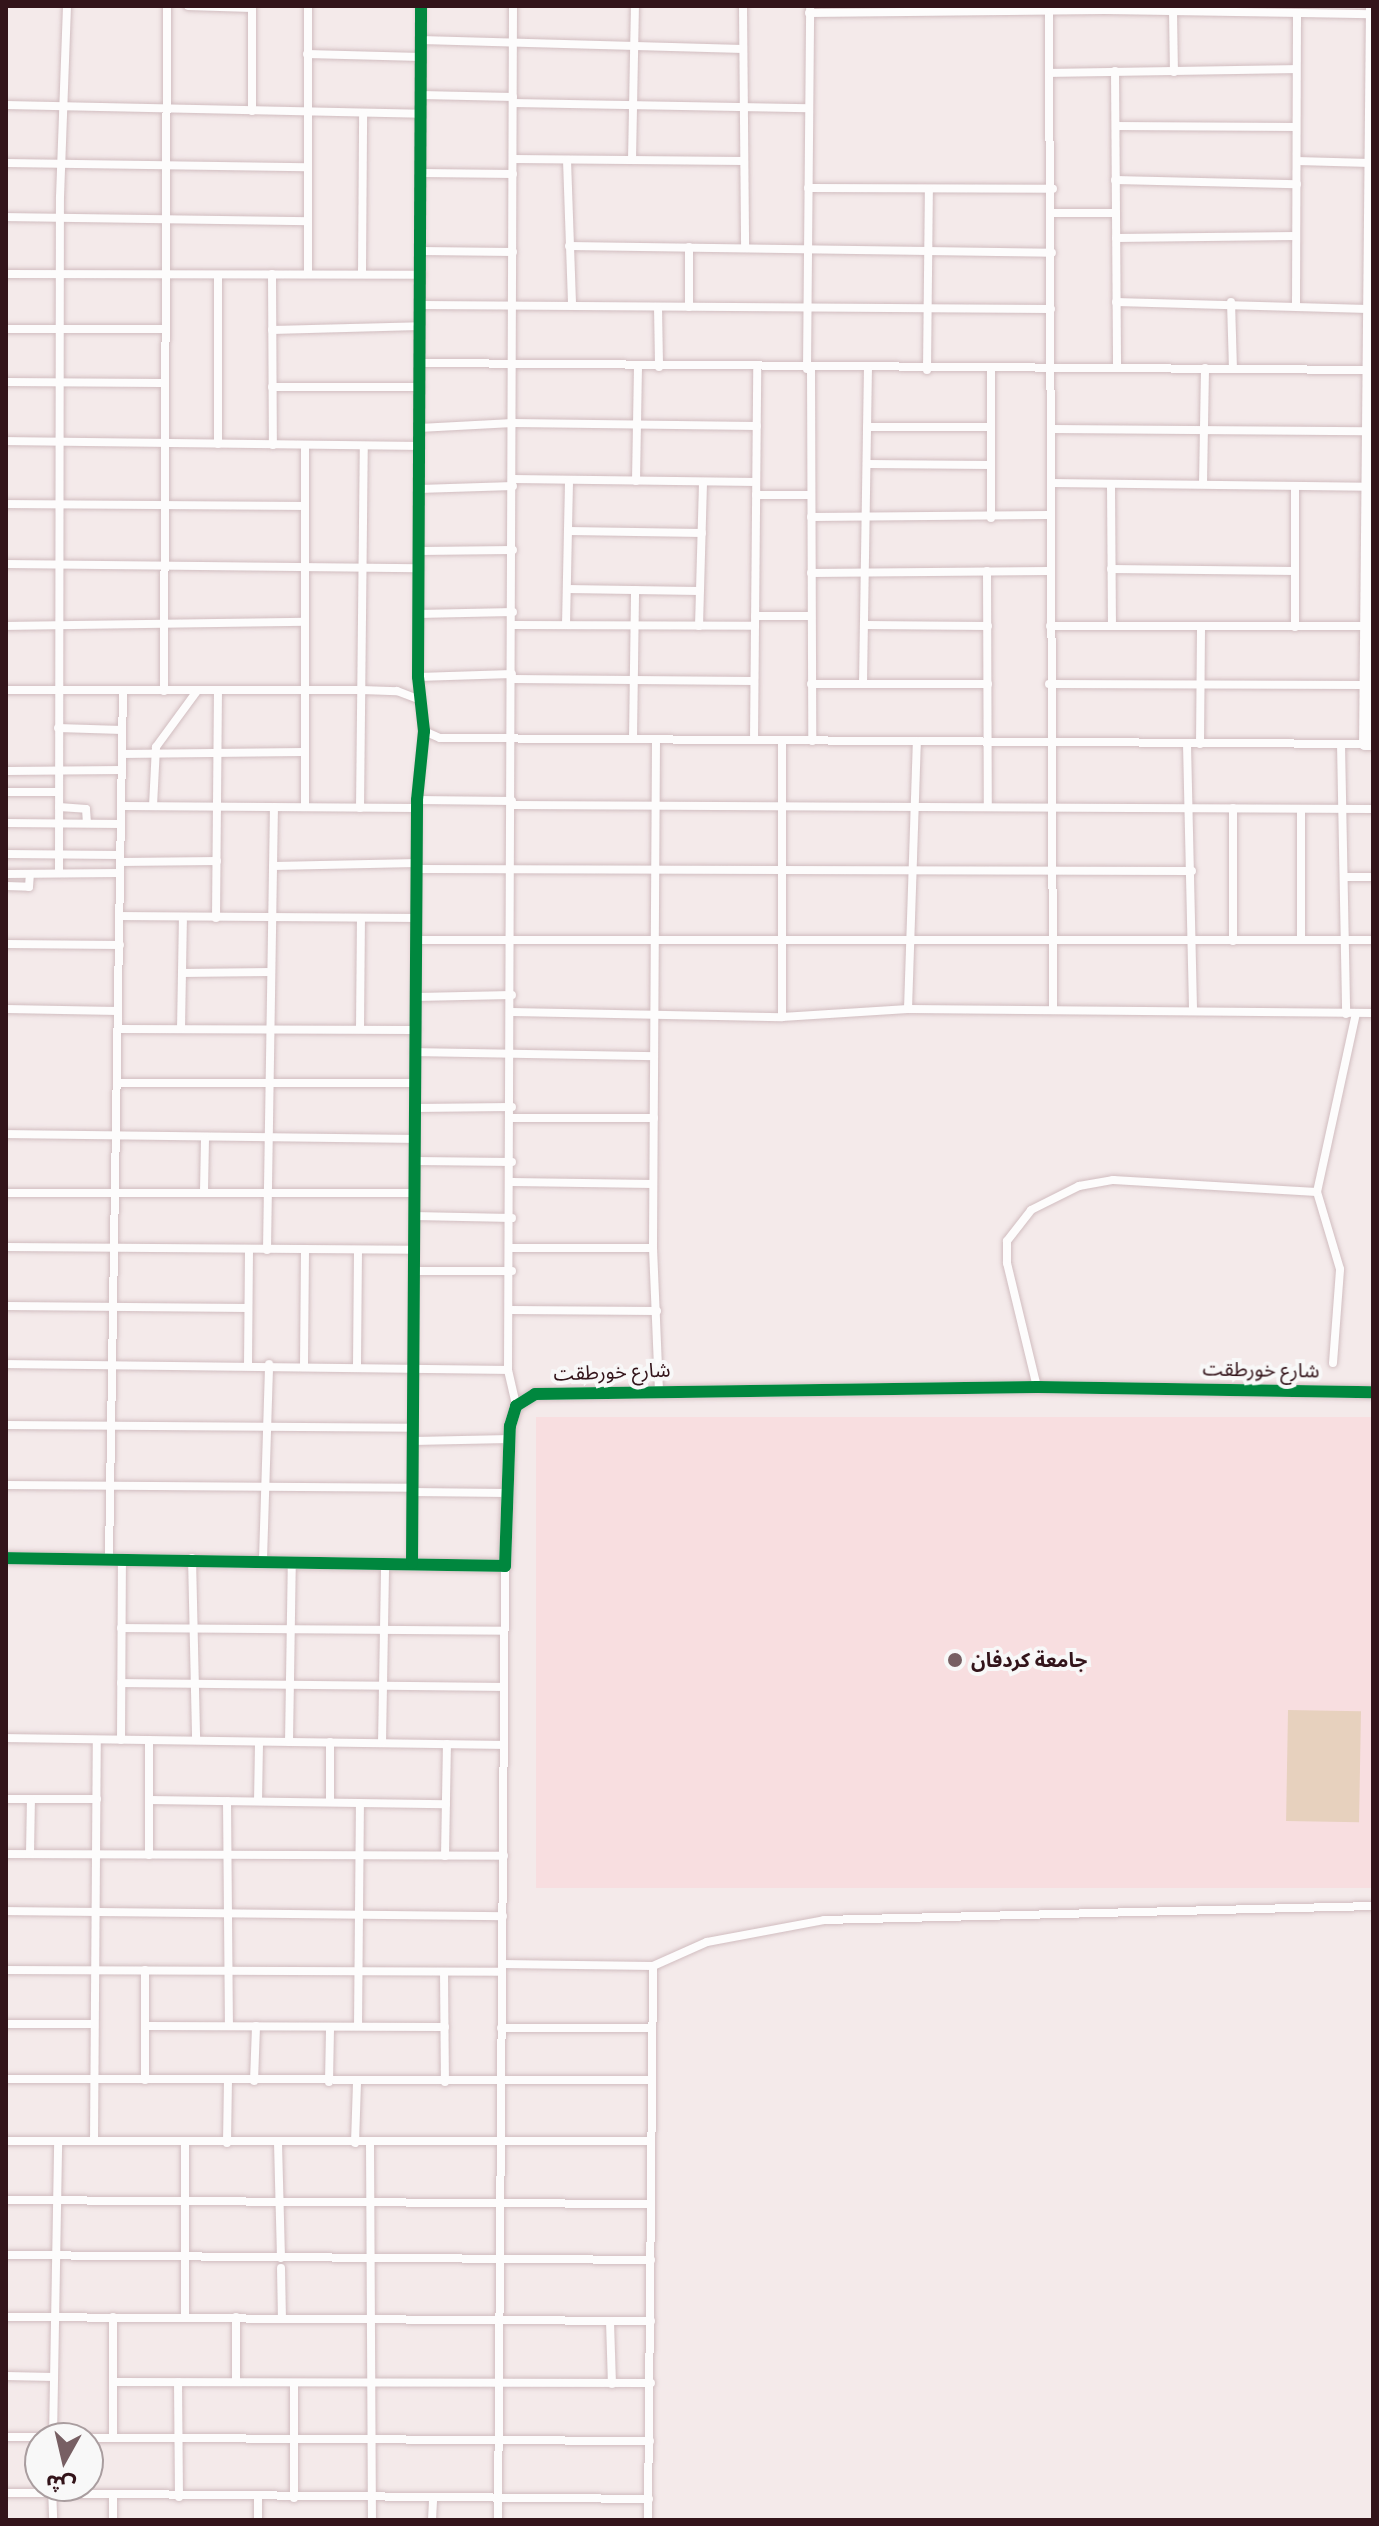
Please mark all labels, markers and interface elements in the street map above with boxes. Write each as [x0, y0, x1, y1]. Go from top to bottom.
street label: شارع خورطقت [1202, 1357, 1320, 1383]
street label: شارع خورطقت [553, 1358, 671, 1386]
place label: جامعة كردفان [971, 1648, 1087, 1672]
marker: جامعة كردفان [946, 1651, 964, 1669]
north arrow [24, 2422, 104, 2502]
text: ش [44, 2470, 78, 2499]

